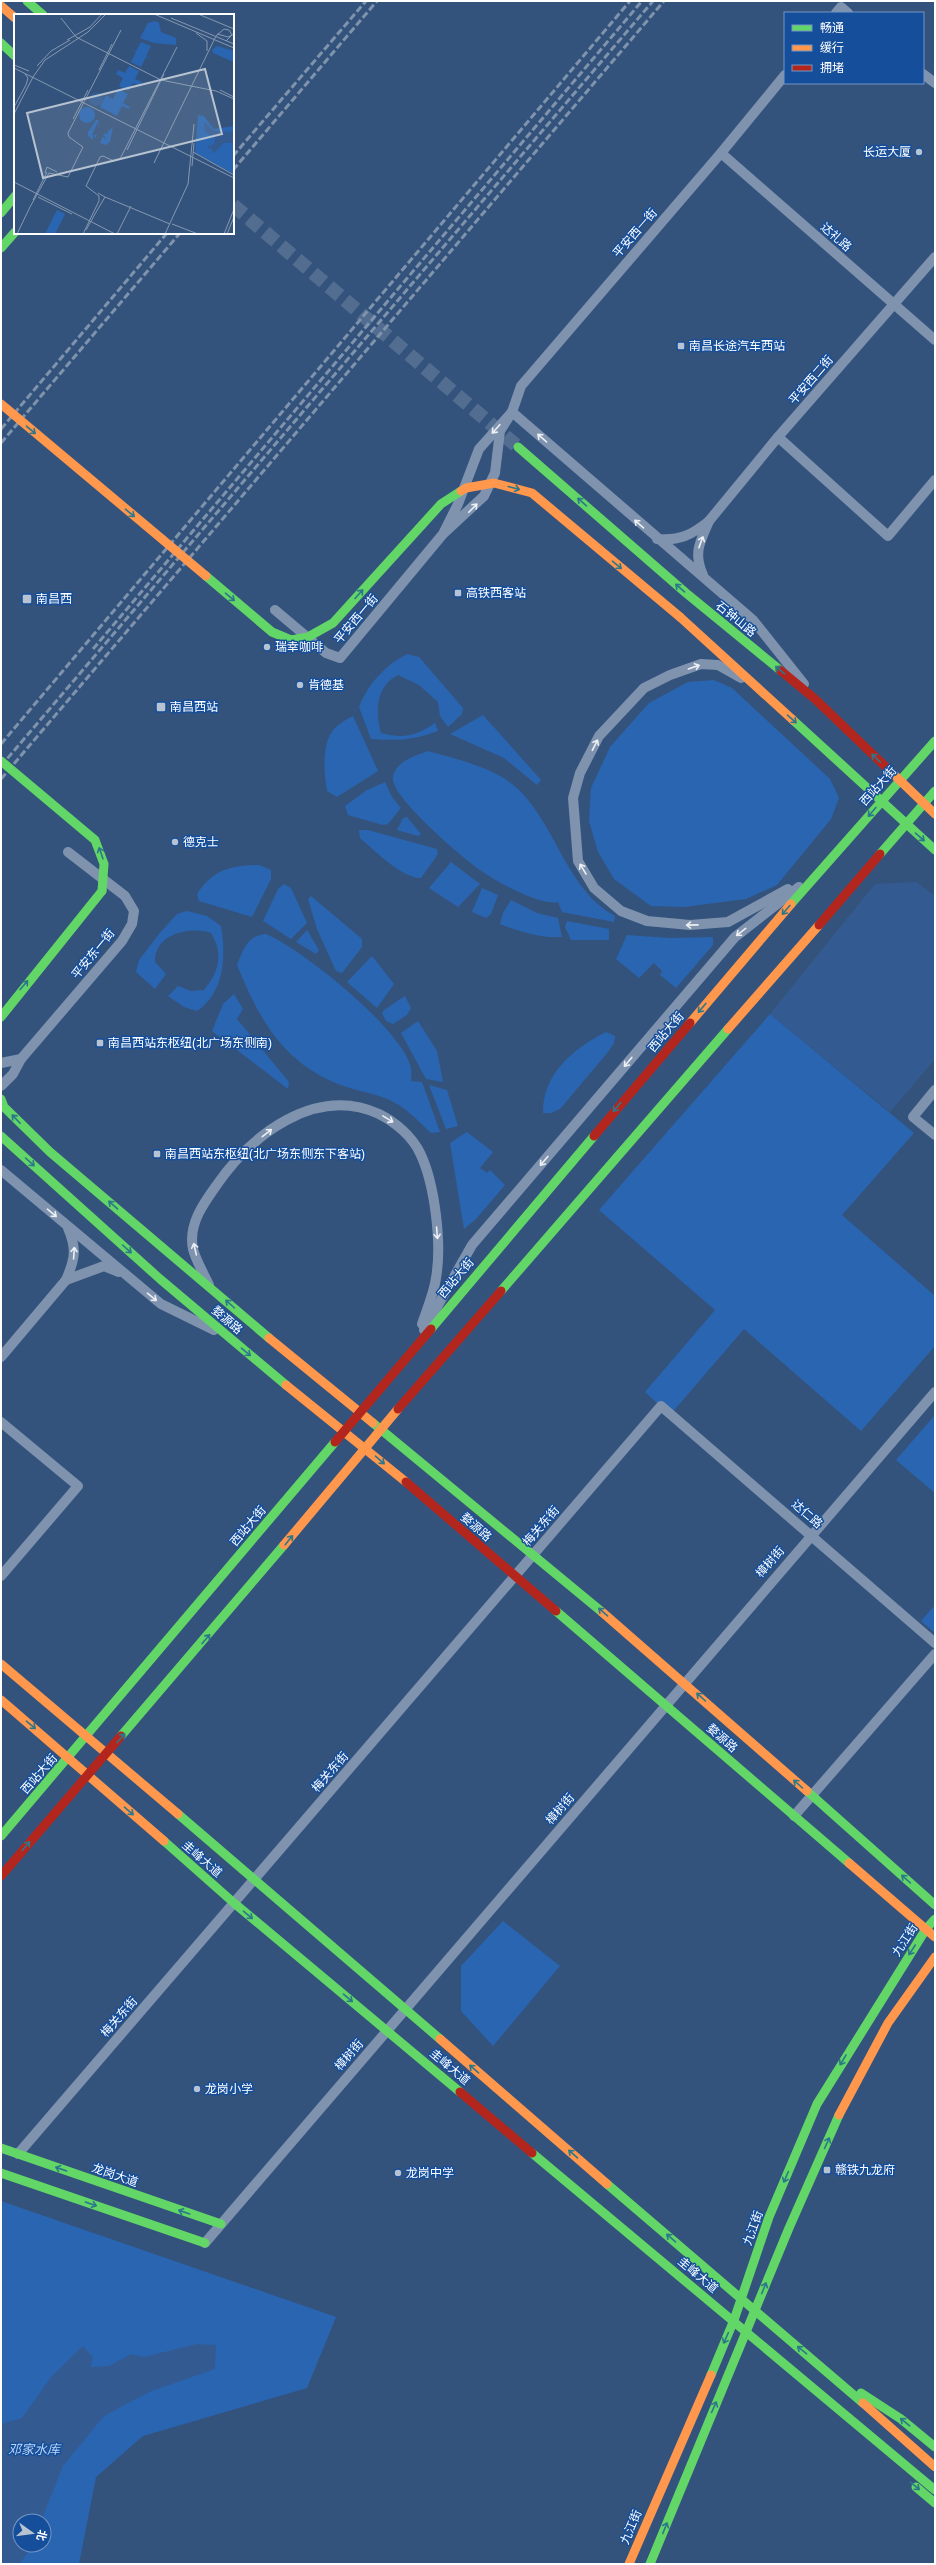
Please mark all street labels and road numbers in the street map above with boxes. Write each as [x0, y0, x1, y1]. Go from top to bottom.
street label: 平安西一街 [610, 206, 660, 260]
street label: 达礼路 [818, 220, 854, 254]
street label: 平安西二街 [786, 353, 836, 407]
street label: 平安西一街 [331, 592, 381, 646]
street label: 石钟山路 [713, 598, 759, 640]
street label: 西站大街 [857, 763, 899, 809]
street label: 平安东一街 [69, 926, 117, 982]
street label: 西站大街 [645, 1009, 687, 1055]
street label: 西站大街 [435, 1255, 477, 1301]
street label: 婺源路 [209, 1303, 245, 1337]
street label: 达仁路 [789, 1497, 825, 1531]
street label: 西站大街 [227, 1503, 269, 1549]
street label: 梅关东街 [520, 1503, 562, 1549]
street label: 婺源路 [458, 1510, 494, 1544]
street label: 樟树街 [753, 1544, 787, 1580]
street label: 婺源路 [704, 1721, 740, 1755]
street label: 梅关东街 [309, 1749, 351, 1795]
street label: 西站大街 [18, 1751, 60, 1797]
street label: 樟树街 [543, 1791, 577, 1827]
street label: 圭峰大道 [179, 1838, 225, 1880]
street label: 九江街 [889, 1921, 921, 1959]
street label: 梅关东街 [98, 1994, 140, 2040]
street label: 樟树街 [332, 2037, 366, 2073]
street label: 圭峰大道 [427, 2046, 473, 2088]
street label: 龙岗大道 [90, 2161, 140, 2189]
street label: 九江街 [740, 2209, 766, 2247]
street label: 圭峰大道 [675, 2254, 721, 2296]
street label: 九江街 [618, 2508, 644, 2546]

